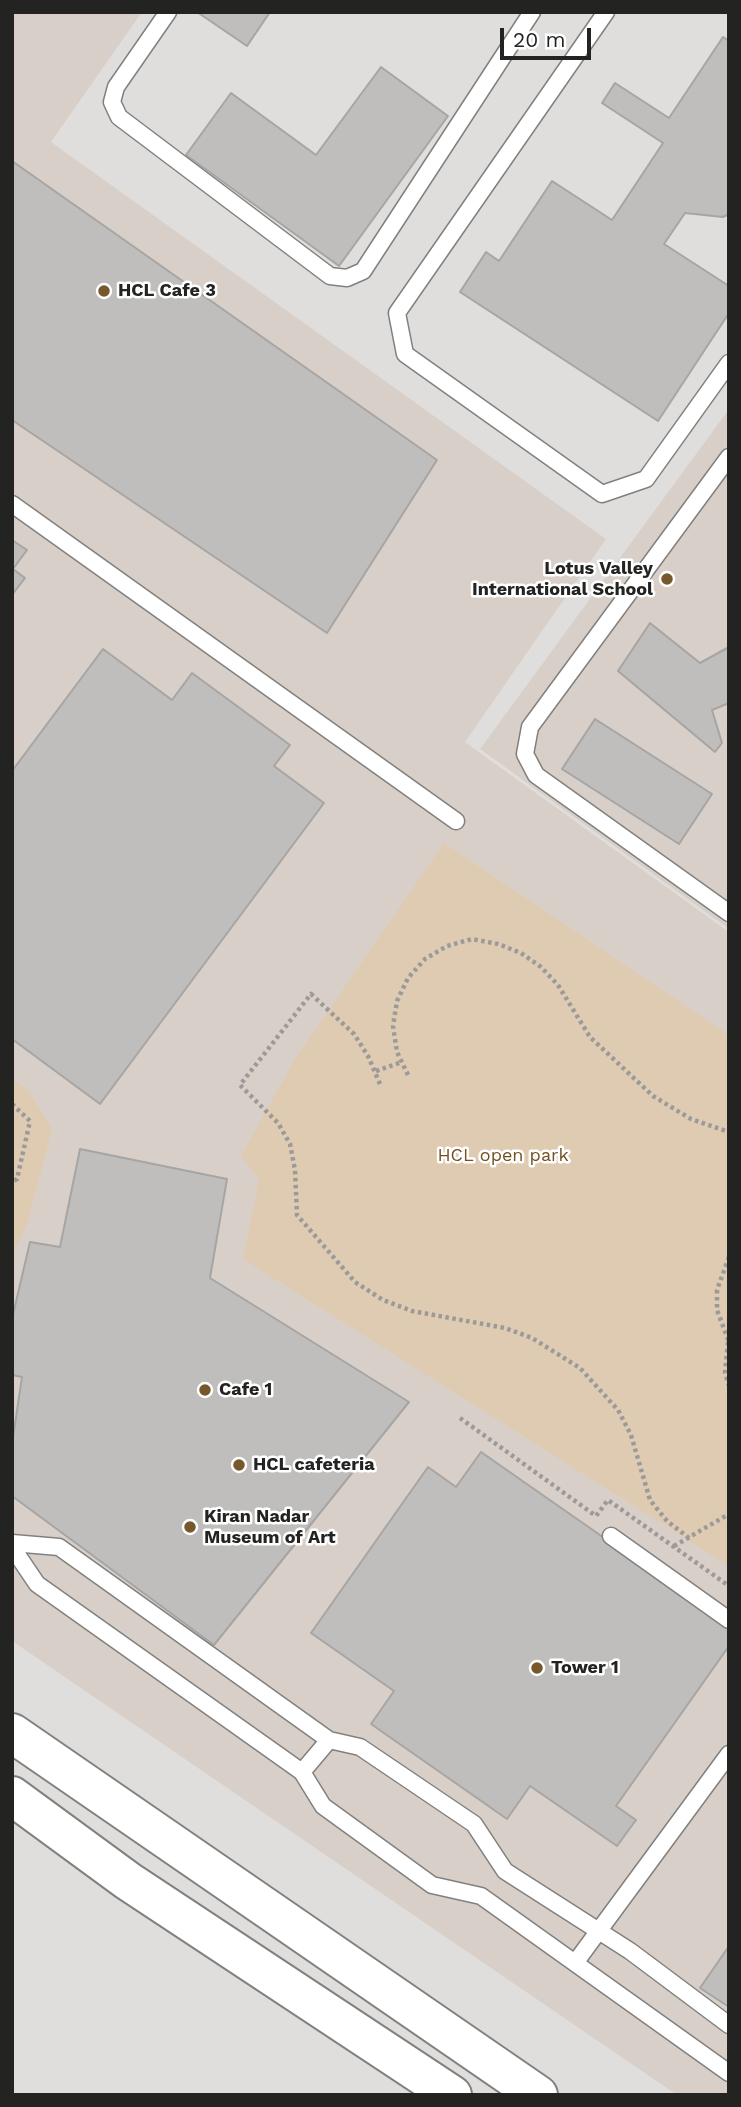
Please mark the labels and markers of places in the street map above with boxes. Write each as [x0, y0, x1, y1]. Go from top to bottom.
place label: HCL Cafe 3 [118, 280, 216, 302]
marker: HCL Cafe 3 [96, 283, 112, 299]
place label: Lotus Valley International School [472, 558, 653, 600]
marker: Lotus Valley International School [659, 571, 675, 587]
place label: Cafe 1 [219, 1379, 272, 1401]
marker: Cafe 1 [197, 1382, 213, 1398]
place label: HCL cafeteria [253, 1454, 375, 1476]
marker: HCL cafeteria [231, 1457, 247, 1473]
place label: Kiran Nadar Museum of Art [204, 1506, 336, 1548]
marker: Kiran Nadar Museum of Art [182, 1519, 198, 1535]
place label: Tower 1 [551, 1657, 619, 1679]
marker: Tower 1 [529, 1660, 545, 1676]

